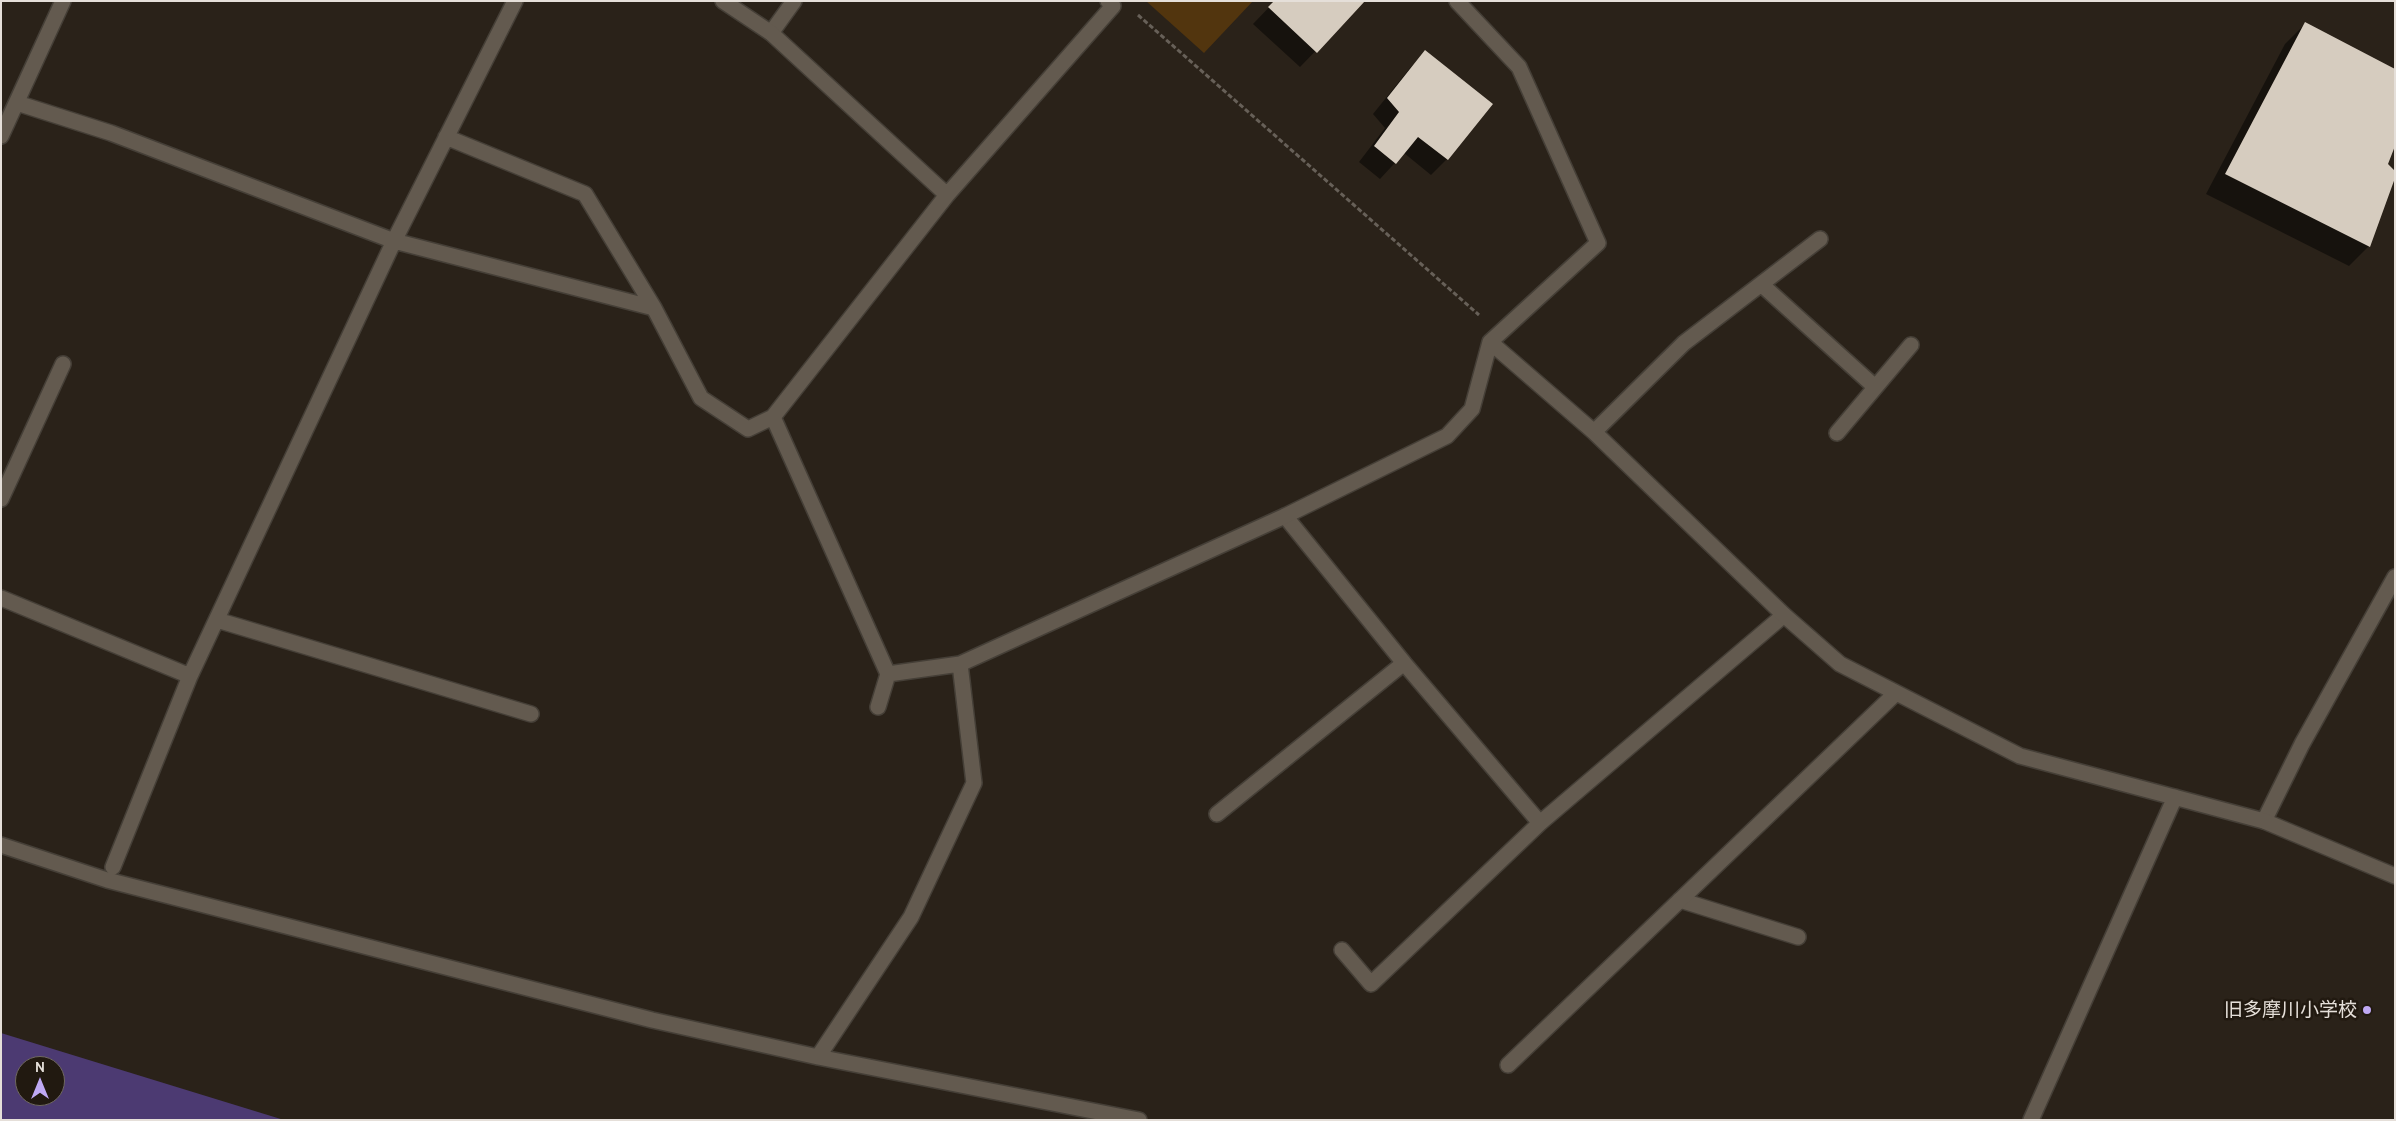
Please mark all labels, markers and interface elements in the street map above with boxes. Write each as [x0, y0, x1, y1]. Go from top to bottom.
place label: 旧多摩川小学校 [2224, 999, 2357, 1021]
marker: 旧多摩川小学校 [2361, 1004, 2373, 1016]
north arrow [15, 1056, 65, 1106]
text: N [35, 1058, 45, 1076]

